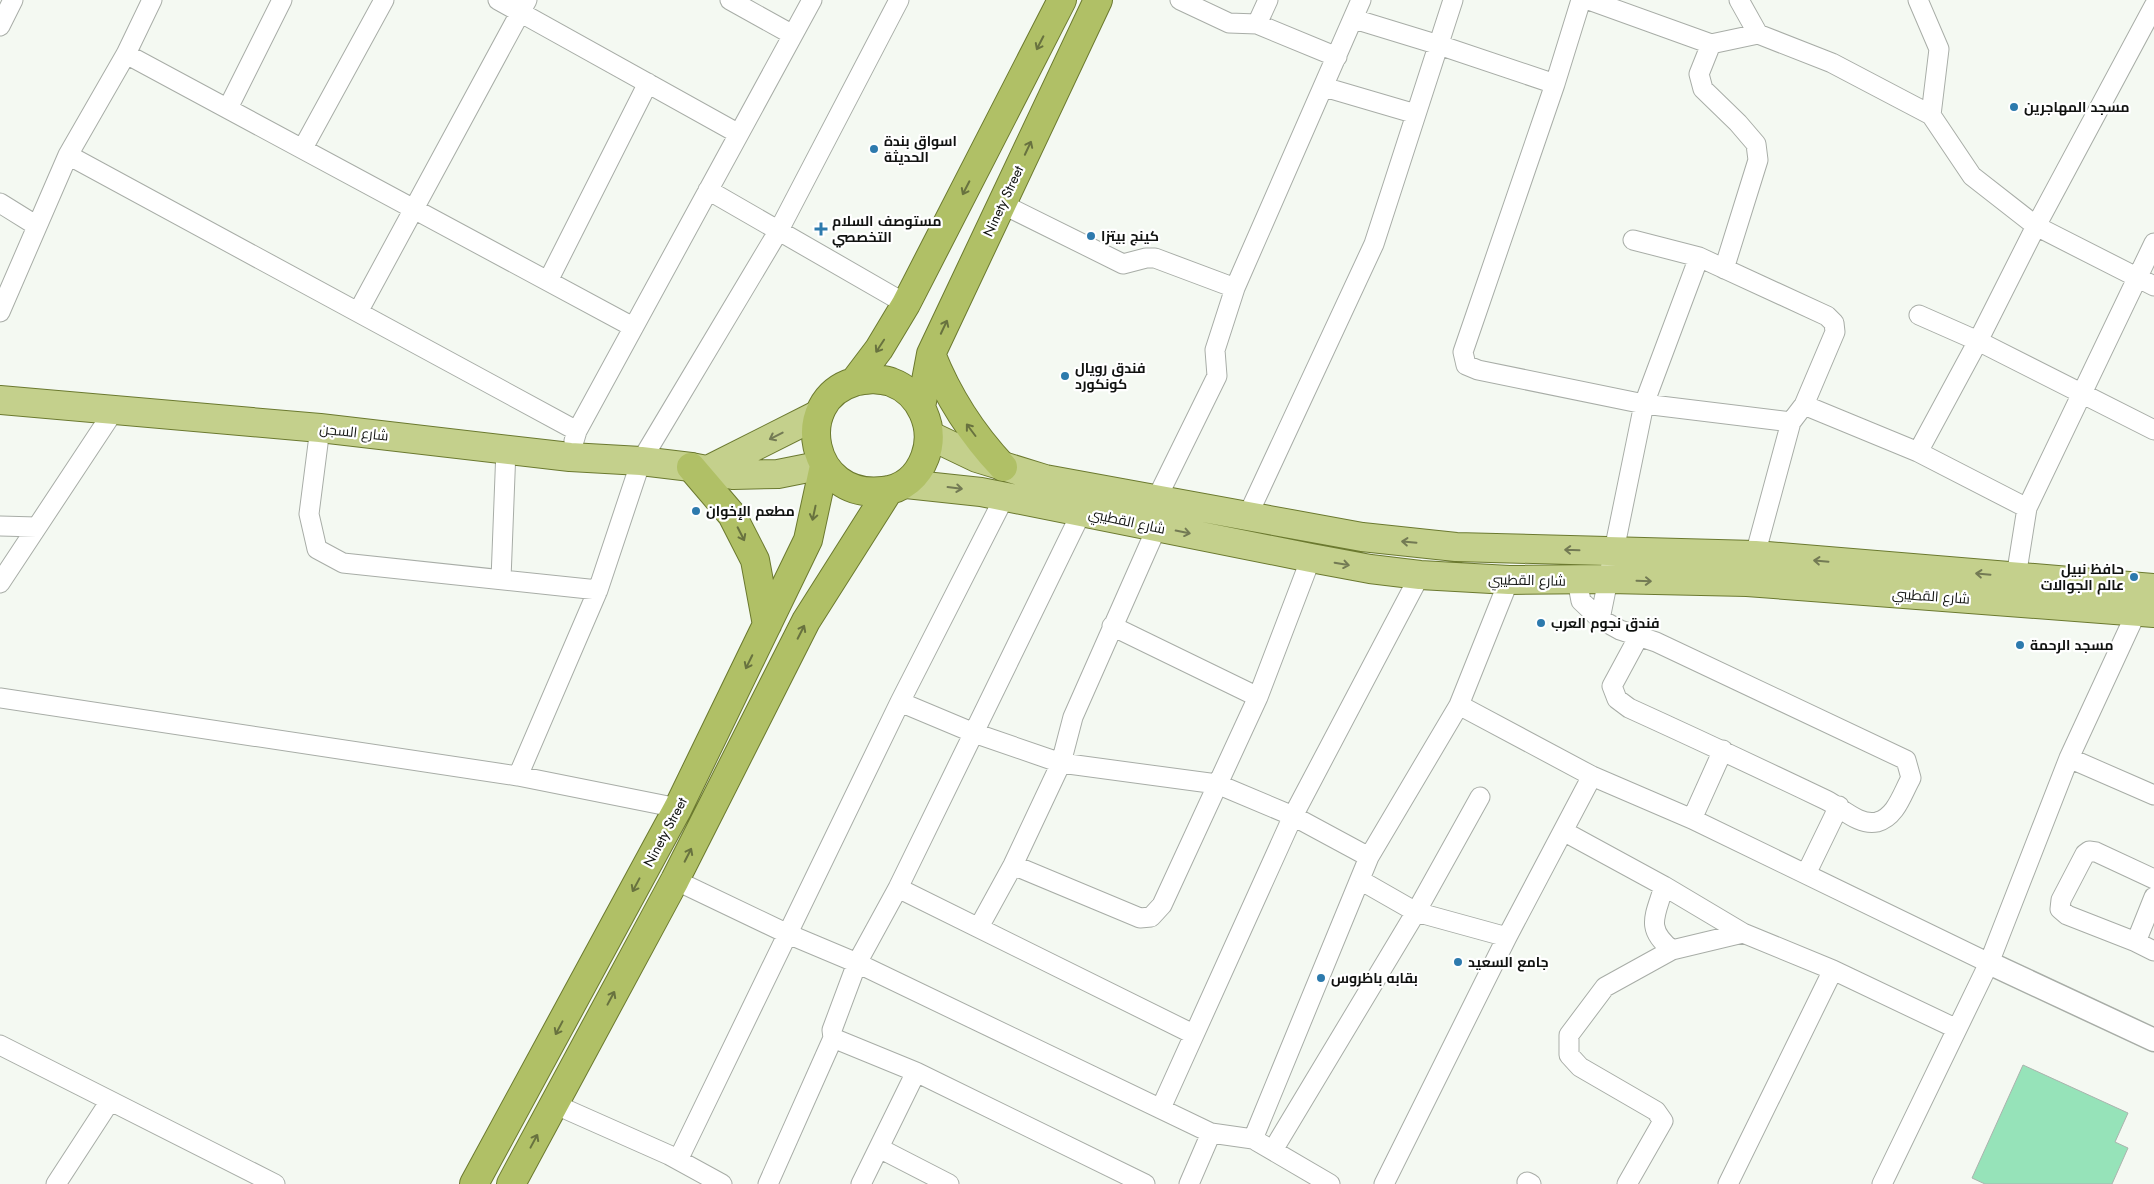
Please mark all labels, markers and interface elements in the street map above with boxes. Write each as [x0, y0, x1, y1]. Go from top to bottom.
one-way arrow [1035, 36, 1045, 51]
place label: مسجد المهاجرين [2024, 97, 2130, 117]
marker: مسجد المهاجرين [2008, 101, 2020, 113]
place label: اسواق بندة الحديثة [884, 131, 957, 167]
one-way arrow [1024, 141, 1033, 156]
marker: اسواق بندة الحديثة [868, 143, 880, 155]
street label: Ninety Street [978, 162, 1028, 240]
one-way arrow [960, 180, 970, 194]
place label: مستوصف السلام التخصصي [832, 211, 942, 248]
marker: مستوصف السلام التخصصي [814, 222, 828, 236]
place label: كينج بيتزا [1101, 226, 1159, 246]
marker: كينج بيتزا [1085, 230, 1097, 242]
one-way arrow [939, 320, 949, 335]
one-way arrow [875, 339, 885, 353]
place label: فندق رويال كونكورد [1075, 358, 1146, 394]
marker: فندق رويال كونكورد [1059, 370, 1071, 382]
street label: شارع السجن [319, 418, 389, 446]
one-way arrow [966, 423, 976, 437]
one-way arrow [769, 432, 784, 441]
one-way arrow [947, 483, 963, 493]
place label: مطعم الإخوان [706, 501, 795, 521]
street label: شارع القطيبي [1086, 503, 1167, 541]
marker: مطعم الإخوان [690, 505, 702, 517]
one-way arrow [808, 505, 818, 521]
one-way arrow [736, 526, 746, 541]
one-way arrow [1175, 528, 1191, 538]
one-way arrow [1402, 538, 1418, 547]
one-way arrow [1564, 545, 1580, 555]
one-way arrow [1814, 556, 1830, 566]
one-way arrow [1334, 559, 1350, 569]
place label: حافظ نبيل عالم الجوالات [2041, 559, 2124, 595]
street label: شارع القطيبي [1488, 569, 1566, 593]
one-way arrow [1976, 569, 1992, 579]
marker: حافظ نبيل عالم الجوالات [2128, 571, 2140, 583]
one-way arrow [1636, 576, 1652, 585]
street label: شارع القطيبي [1891, 583, 1971, 611]
place label: فندق نجوم العرب [1551, 613, 1660, 633]
marker: فندق نجوم العرب [1535, 617, 1547, 629]
one-way arrow [797, 625, 806, 640]
place label: مسجد الرحمة [2030, 635, 2114, 655]
marker: مسجد الرحمة [2014, 639, 2026, 651]
one-way arrow [744, 654, 753, 669]
street label: Ninety Street [638, 793, 692, 870]
one-way arrow [684, 848, 693, 863]
one-way arrow [631, 877, 640, 892]
place label: جامع السعيد [1468, 952, 1549, 972]
marker: جامع السعيد [1452, 956, 1464, 968]
place label: بقابه باظروس [1331, 968, 1418, 988]
marker: بقابه باظروس [1315, 972, 1327, 984]
one-way arrow [607, 991, 617, 1006]
one-way arrow [554, 1020, 564, 1035]
one-way arrow [530, 1134, 539, 1149]

